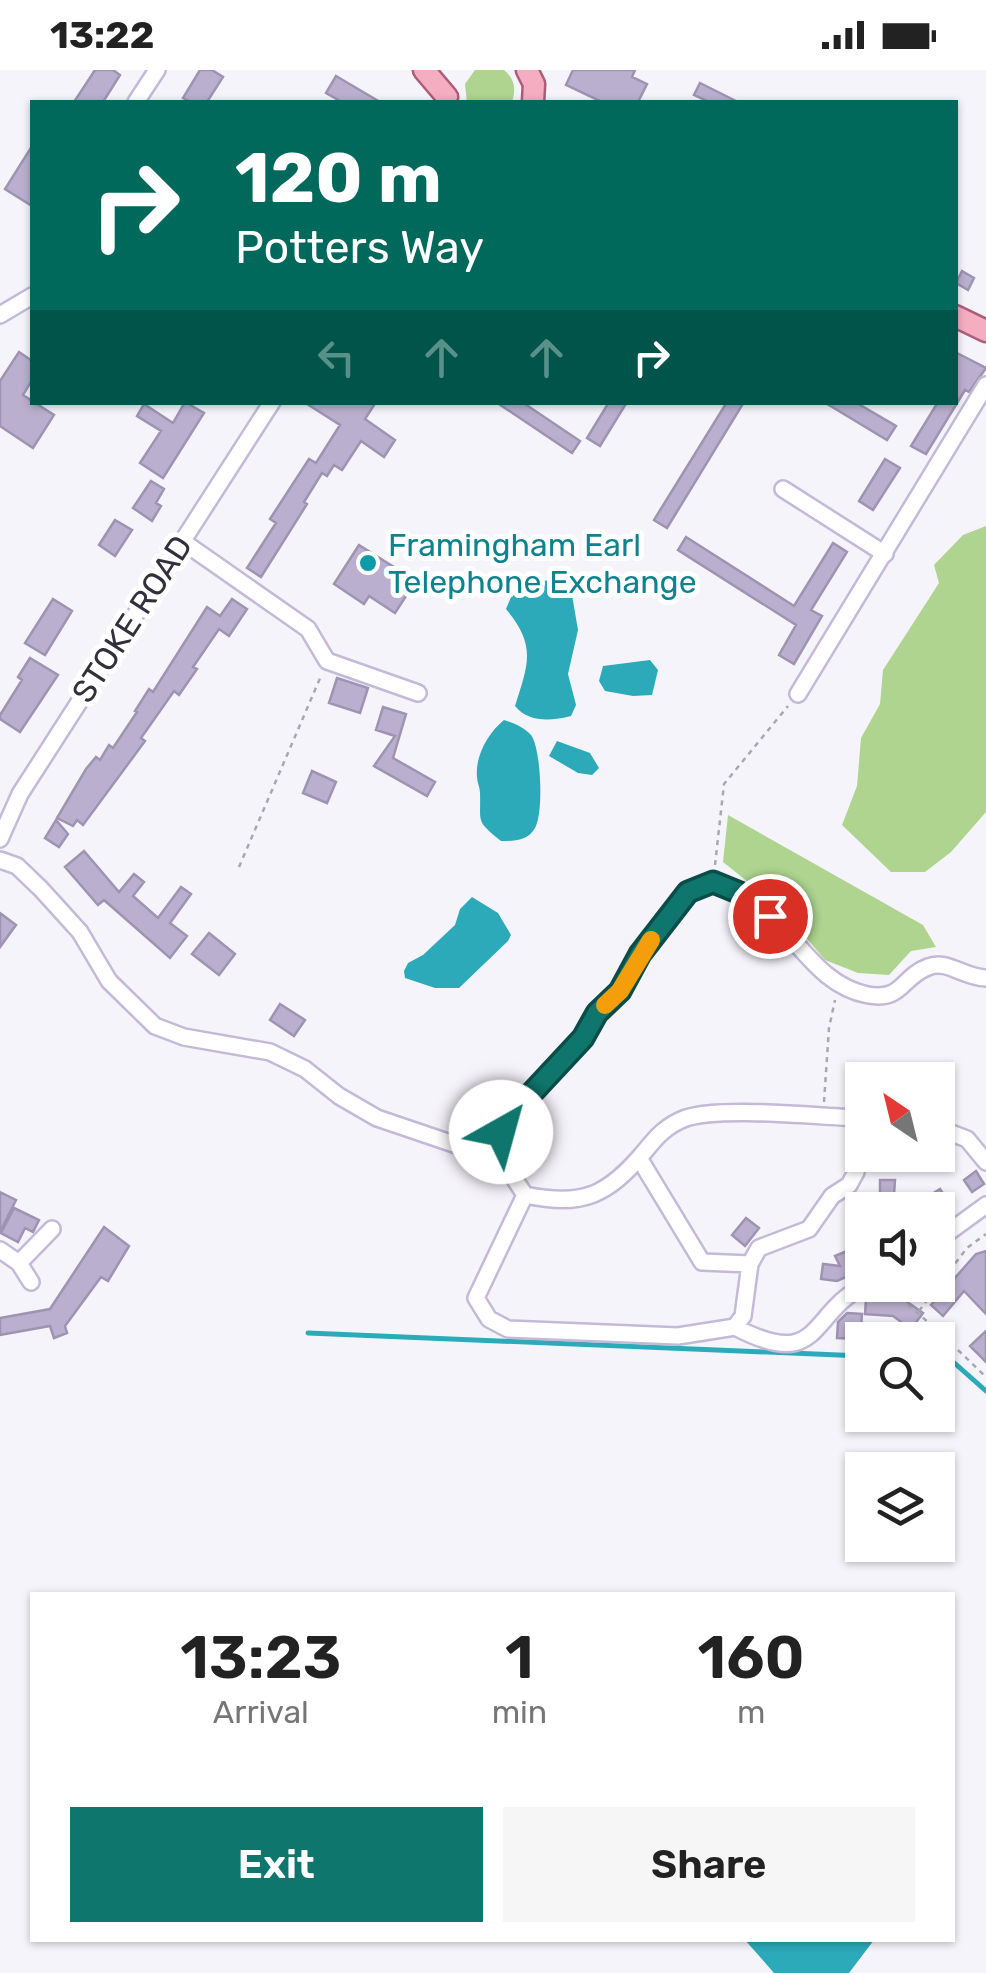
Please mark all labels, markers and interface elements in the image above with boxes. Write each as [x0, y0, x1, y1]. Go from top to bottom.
text: 13:22 [50, 12, 154, 58]
text: 120 m [235, 137, 442, 220]
icon: right [70, 140, 200, 270]
text: Potters Way [235, 221, 484, 274]
icon: left [309, 330, 364, 385]
icon: ahead [414, 330, 469, 385]
icon: ahead [519, 330, 574, 385]
icon: right [624, 330, 679, 385]
place label: Framingham Earl Telephone Exchange [388, 526, 697, 601]
street label: STOKE ROAD [64, 528, 200, 710]
marker: Framingham Earl Telephone Exchange [357, 552, 379, 574]
pin [728, 874, 813, 959]
icon: arrive [743, 889, 798, 944]
north arrow [845, 1062, 955, 1172]
map controls [845, 1062, 955, 1562]
position arrow [449, 1080, 553, 1184]
button: sound [845, 1192, 955, 1302]
button: search [845, 1322, 955, 1432]
button: layers [845, 1452, 955, 1562]
text: 13:23 [180, 1622, 341, 1693]
text: 1 [505, 1622, 534, 1693]
text: 160 [698, 1622, 805, 1693]
text: Arrival [213, 1693, 309, 1731]
text: min [492, 1693, 547, 1731]
text: m [737, 1693, 765, 1731]
button: Exit [70, 1807, 483, 1922]
button: Share [503, 1807, 915, 1922]

